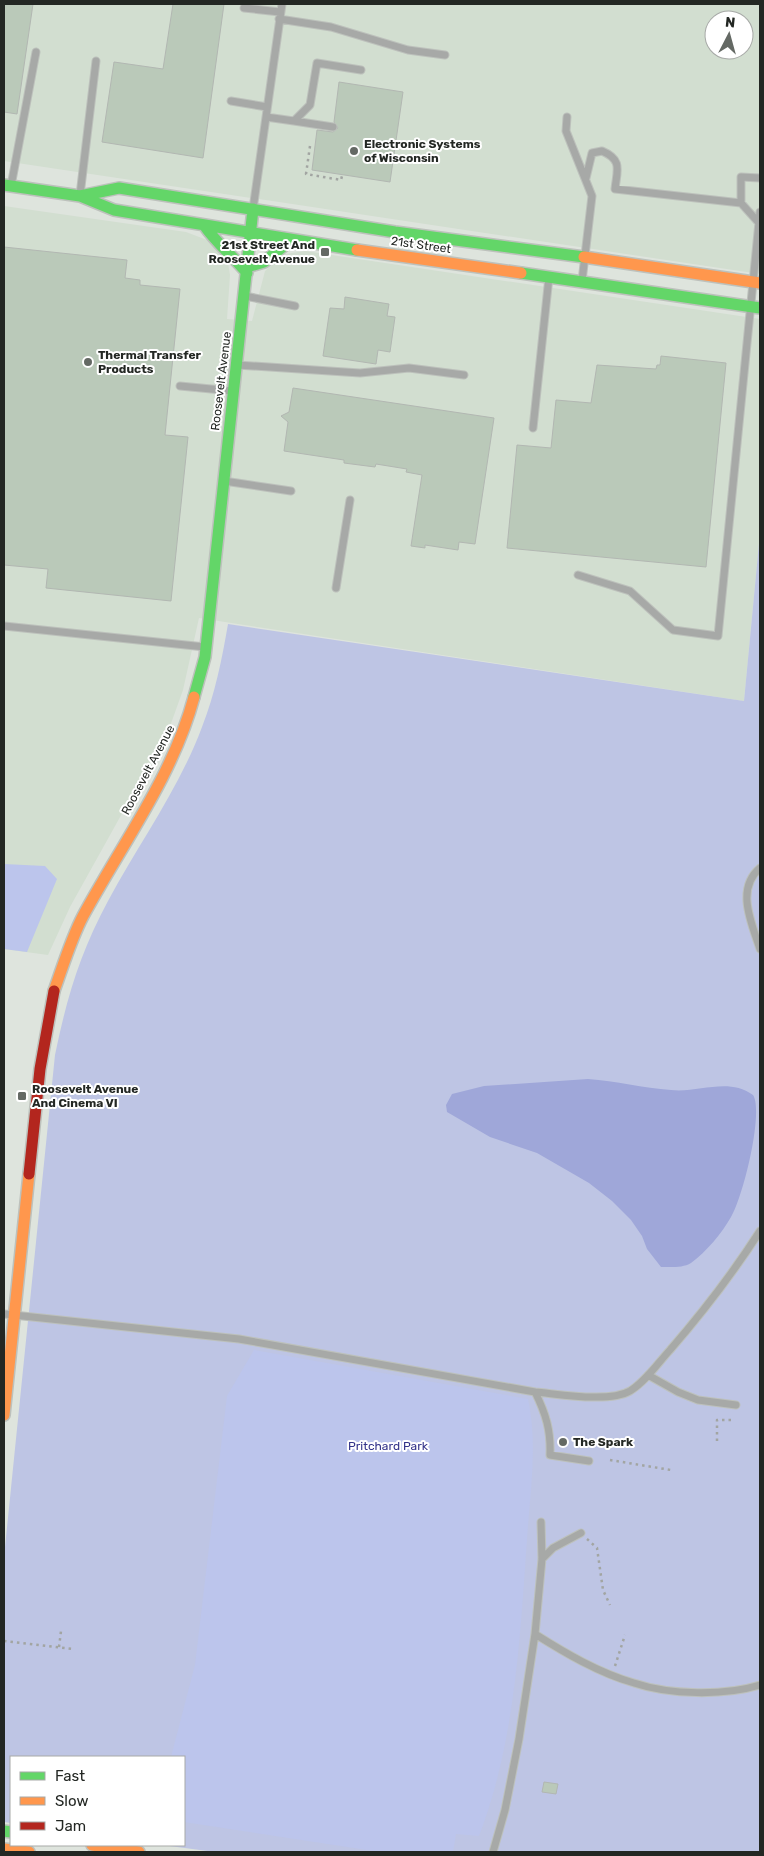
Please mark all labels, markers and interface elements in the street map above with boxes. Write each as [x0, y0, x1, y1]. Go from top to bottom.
north arrow [704, 10, 754, 60]
text: N [724, 14, 736, 32]
place label: Electronic Systems of Wisconsin [364, 137, 481, 165]
marker: Electronic Systems of Wisconsin [348, 145, 360, 157]
street label: 21st Street [390, 234, 452, 256]
place label: 21st Street And Roosevelt Avenue [209, 238, 315, 266]
marker: 21st Street And Roosevelt Avenue [319, 246, 331, 258]
street label: Roosevelt Avenue [208, 330, 234, 431]
place label: Thermal Transfer Products [98, 348, 202, 376]
marker: Thermal Transfer Products [82, 356, 94, 368]
street label: Roosevelt Avenue [118, 722, 178, 817]
place label: Roosevelt Avenue And Cinema VI [32, 1082, 138, 1110]
marker: Roosevelt Avenue And Cinema VI [16, 1090, 28, 1102]
place label: The Spark [573, 1435, 633, 1449]
marker: The Spark [557, 1436, 569, 1448]
park label: Pritchard Park [348, 1439, 429, 1453]
legend [10, 1756, 185, 1846]
text: Fast [55, 1767, 85, 1785]
text: Slow [55, 1792, 88, 1810]
text: Jam [55, 1817, 86, 1835]

